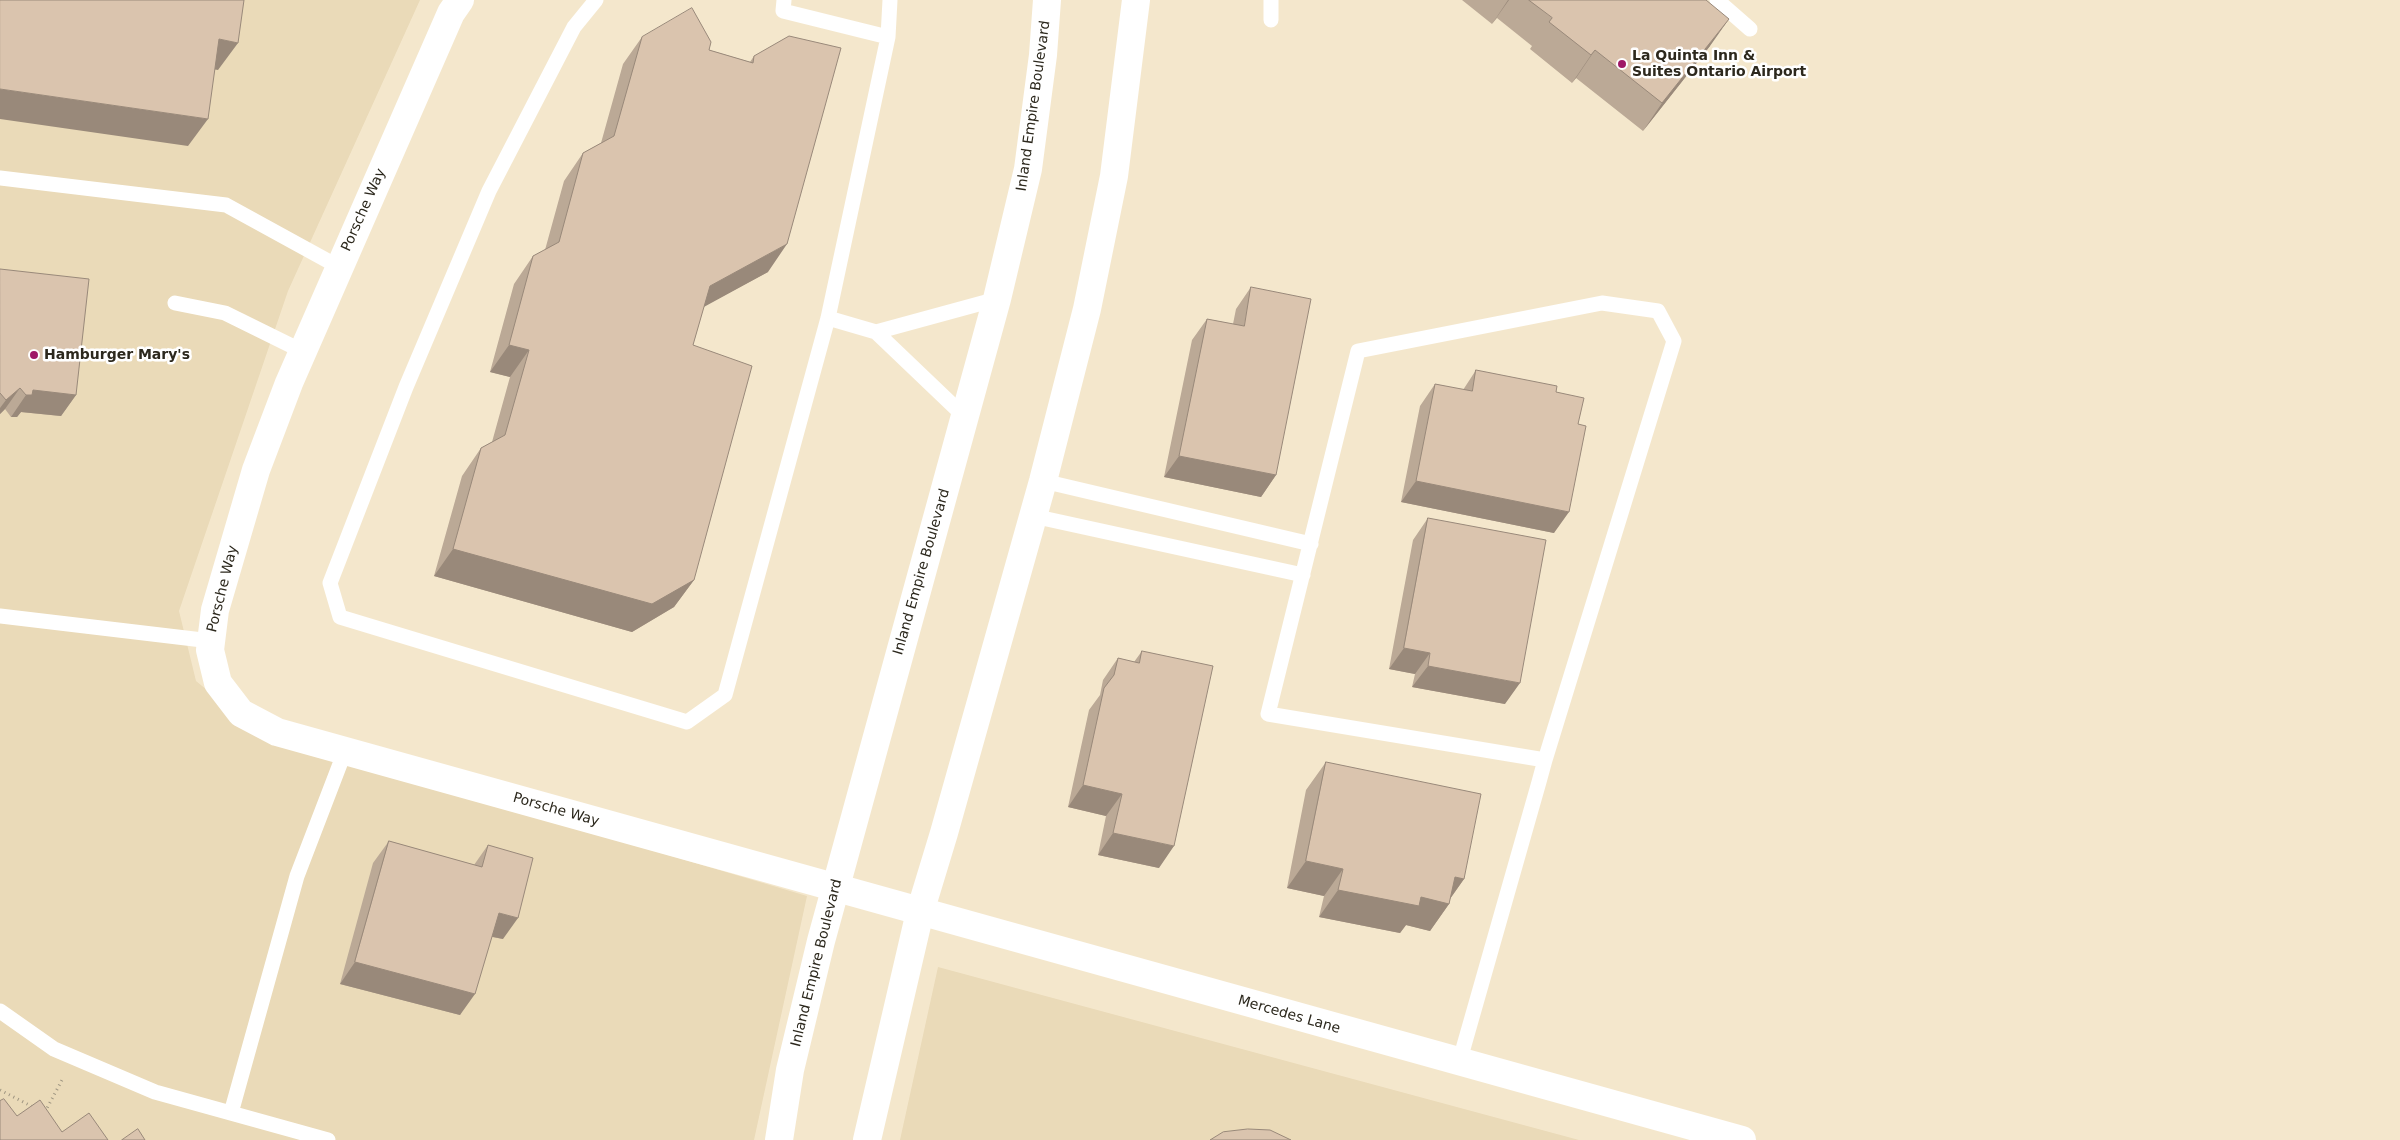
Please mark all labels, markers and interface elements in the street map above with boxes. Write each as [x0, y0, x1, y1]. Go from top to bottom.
street label: Inland Empire Boulevard [1014, 20, 1054, 192]
place label: La Quinta Inn & Suites Ontario Airport [1632, 48, 1806, 80]
marker: La Quinta Inn & Suites Ontario Airport [1616, 58, 1628, 70]
street label: Porsche Way [338, 166, 390, 254]
place label: Hamburger Mary's [44, 347, 190, 363]
marker: Hamburger Mary's [28, 349, 40, 361]
street label: Inland Empire Boulevard [890, 487, 954, 657]
street label: Porsche Way [204, 544, 242, 634]
street label: Porsche Way [511, 790, 601, 830]
street label: Inland Empire Boulevard [788, 877, 846, 1049]
street label: Mercedes Lane [1236, 992, 1342, 1038]

